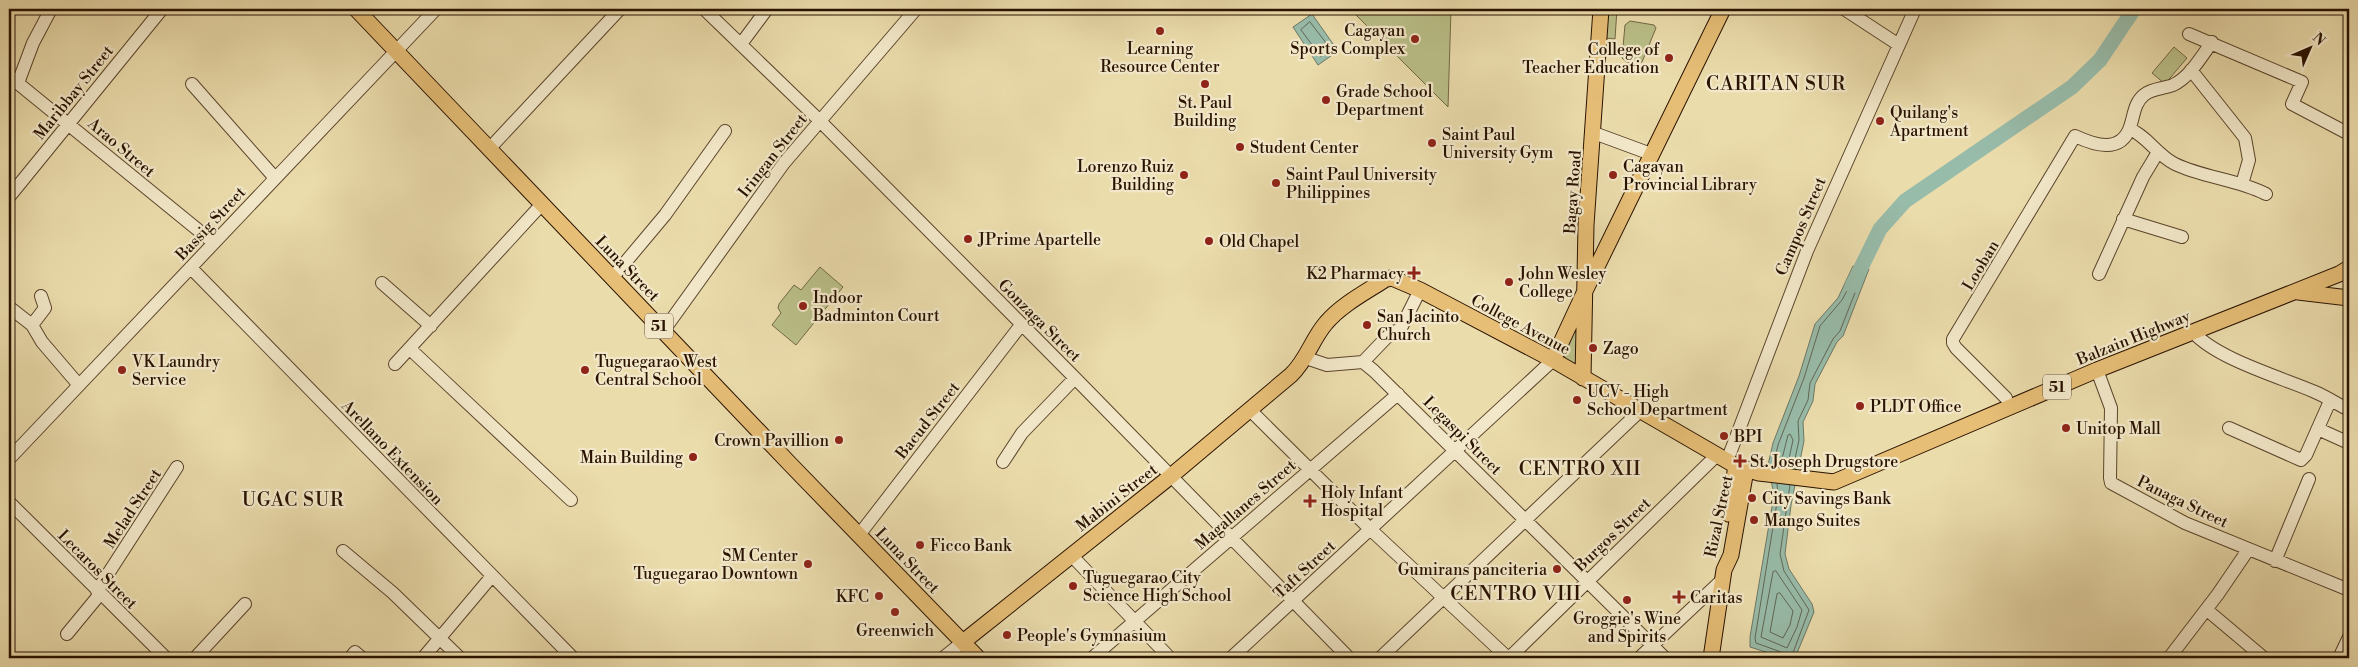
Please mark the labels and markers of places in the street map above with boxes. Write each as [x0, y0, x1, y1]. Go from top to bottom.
place label: Cagayan Sports Complex [1290, 21, 1406, 59]
marker: Learning Resource Center [1154, 25, 1166, 37]
marker: Cagayan Sports Complex [1409, 33, 1421, 45]
place label: Learning Resource Center [1100, 39, 1220, 77]
place label: College of Teacher Education [1522, 40, 1660, 78]
marker: College of Teacher Education [1663, 52, 1675, 64]
marker: St. Paul Building [1199, 78, 1211, 90]
place label: Grade School Department [1336, 82, 1433, 120]
place label: St. Paul Building [1173, 93, 1237, 131]
marker: Grade School Department [1320, 94, 1332, 106]
place label: Quilang's Apartment [1889, 103, 1969, 141]
marker: Quilang's Apartment [1874, 115, 1886, 127]
place label: Saint Paul University Gym [1442, 125, 1553, 163]
marker: Saint Paul University Gym [1426, 137, 1438, 149]
place label: Student Center [1250, 138, 1359, 158]
marker: Student Center [1234, 141, 1246, 153]
place label: Lorenzo Ruiz Building [1077, 157, 1175, 195]
place label: Cagayan Provincial Library [1623, 157, 1757, 195]
place label: Saint Paul University Philippines [1286, 165, 1437, 203]
marker: Lorenzo Ruiz Building [1178, 169, 1190, 181]
marker: Cagayan Provincial Library [1607, 169, 1619, 181]
marker: Saint Paul University Philippines [1270, 177, 1282, 189]
place label: JPrime Apartelle [977, 230, 1101, 250]
place label: Old Chapel [1219, 232, 1300, 252]
marker: JPrime Apartelle [962, 233, 974, 245]
marker: Old Chapel [1203, 235, 1215, 247]
place label: K2 Pharmacy [1306, 264, 1404, 284]
place label: John Wesley College [1518, 264, 1607, 302]
marker: K2 Pharmacy [1408, 267, 1420, 279]
marker: John Wesley College [1503, 276, 1515, 288]
place label: Indoor Badminton Court [812, 288, 940, 326]
marker: Indoor Badminton Court [797, 300, 809, 312]
place label: San Jacinto Church [1377, 307, 1459, 345]
marker: San Jacinto Church [1361, 319, 1373, 331]
place label: Zago [1603, 339, 1639, 359]
marker: Zago [1587, 342, 1599, 354]
place label: VK Laundry Service [131, 352, 220, 390]
place label: Tuguegarao West Central School [595, 352, 718, 390]
marker: VK Laundry Service [116, 364, 128, 376]
marker: Tuguegarao West Central School [579, 364, 591, 376]
place label: UCV - High School Department [1587, 382, 1728, 420]
marker: UCV - High School Department [1571, 394, 1583, 406]
place label: PLDT Office [1870, 397, 1962, 417]
marker: PLDT Office [1854, 400, 1866, 412]
place label: Unitop Mall [2076, 419, 2161, 439]
marker: Unitop Mall [2060, 422, 2072, 434]
place label: BPI [1733, 427, 1762, 447]
marker: BPI [1718, 430, 1730, 442]
place label: Crown Pavillion [714, 431, 829, 451]
marker: Crown Pavillion [833, 434, 845, 446]
place label: Main Building [580, 448, 684, 468]
marker: Main Building [687, 451, 699, 463]
place label: St. Joseph Drugstore [1750, 452, 1898, 472]
marker: St. Joseph Drugstore [1734, 455, 1746, 467]
place label: Holy Infant Hospital [1321, 483, 1404, 521]
place label: City Savings Bank [1762, 489, 1892, 509]
marker: City Savings Bank [1746, 492, 1758, 504]
marker: Holy Infant Hospital [1303, 494, 1317, 508]
place label: Mango Suites [1764, 511, 1860, 531]
marker: Mango Suites [1748, 514, 1760, 526]
place label: Ficco Bank [930, 536, 1013, 556]
marker: Ficco Bank [914, 539, 926, 551]
place label: SM Center Tuguegarao Downtown [633, 546, 798, 584]
marker: SM Center Tuguegarao Downtown [802, 558, 814, 570]
place label: Gumirans panciteria [1398, 560, 1548, 580]
marker: Gumirans panciteria [1551, 563, 1563, 575]
place label: Tuguegarao City Science High School [1083, 568, 1231, 606]
marker: Tuguegarao City Science High School [1067, 580, 1079, 592]
place label: KFC [836, 587, 869, 607]
place label: Caritas [1690, 588, 1742, 608]
marker: KFC [873, 590, 885, 602]
marker: Caritas [1672, 590, 1686, 604]
marker: Groggie's Wine and Spirits [1621, 594, 1633, 606]
marker: Greenwich [889, 606, 901, 618]
place label: Groggie's Wine and Spirits [1573, 609, 1681, 647]
place label: Greenwich [856, 621, 934, 641]
place label: People's Gymnasium [1017, 626, 1167, 646]
marker: People's Gymnasium [1001, 629, 1013, 641]

